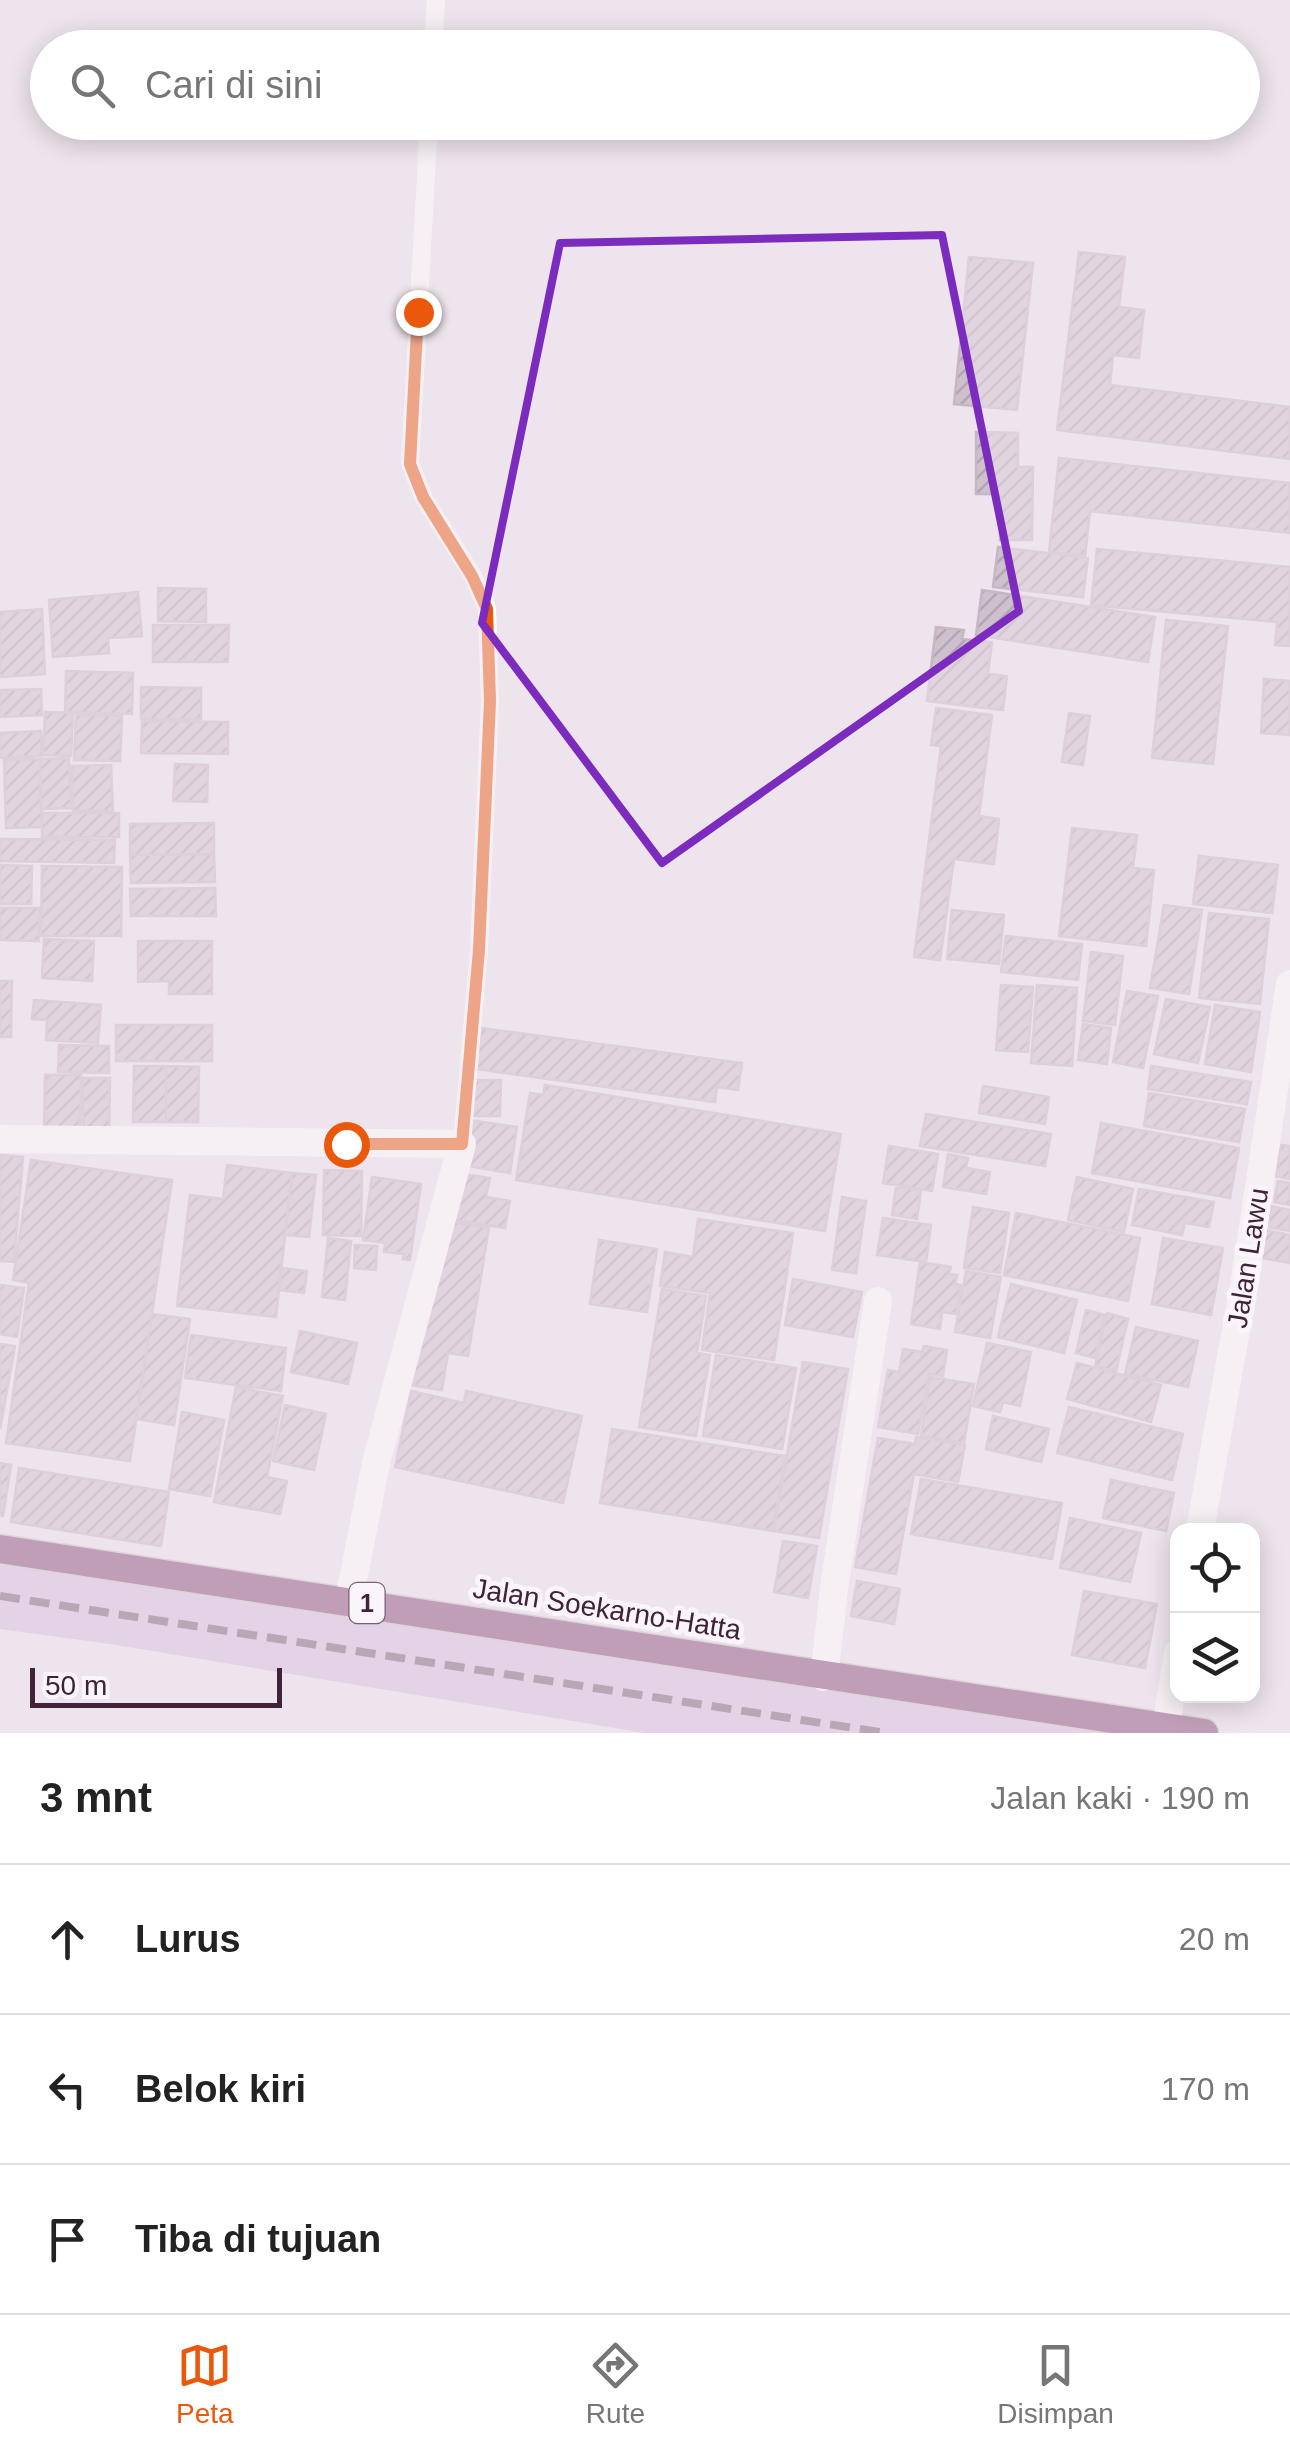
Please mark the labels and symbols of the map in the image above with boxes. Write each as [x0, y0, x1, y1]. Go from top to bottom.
route end [396, 290, 442, 336]
route start [324, 1122, 370, 1168]
street label: Jalan Lawu [1222, 1186, 1274, 1330]
street label: Jalan Soekarno-Hatta [471, 1573, 744, 1646]
road number: 1 [350, 1583, 384, 1623]
scale bar [30, 1663, 282, 1708]

